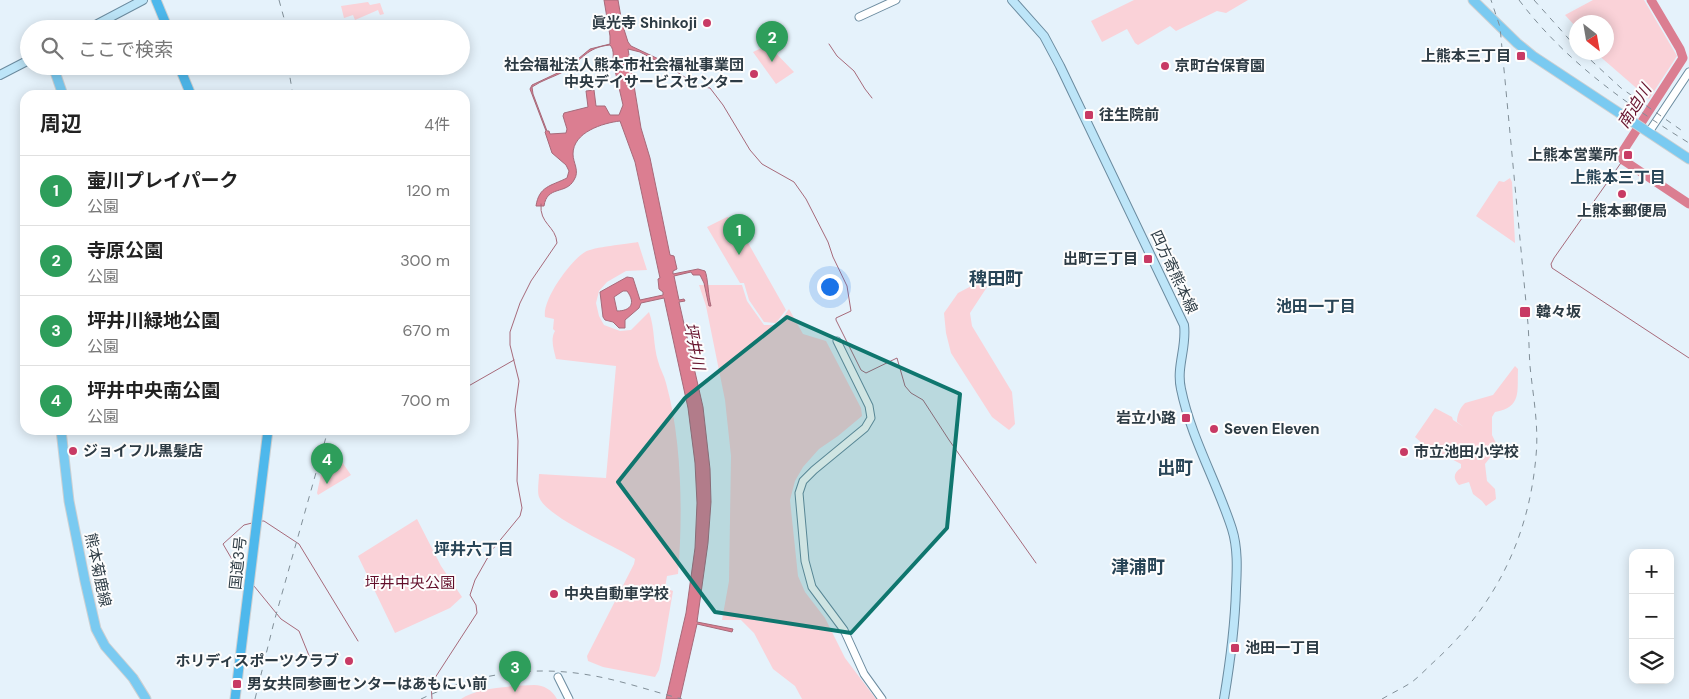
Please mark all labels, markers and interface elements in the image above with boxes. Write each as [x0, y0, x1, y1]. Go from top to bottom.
place label: 眞光寺 Shinkoji [591, 13, 697, 33]
north arrow [1569, 15, 1614, 60]
marker: 眞光寺 Shinkoji [701, 17, 713, 29]
search box [20, 20, 470, 75]
pin: 2 [756, 21, 788, 62]
icon: search [38, 34, 66, 62]
text: ここで検索 [78, 37, 173, 62]
place label: 上熊本三丁目 [1421, 46, 1511, 66]
marker: 上熊本三丁目 [1515, 50, 1527, 62]
place label: 社会福祉法人熊本市社会福祉事業団 中央デイサービスセンター [504, 55, 744, 92]
place label: 京町台保育園 [1175, 56, 1265, 76]
marker: 京町台保育園 [1159, 60, 1171, 72]
marker: 社会福祉法人熊本市社会福祉事業団 中央デイサービスセンター [748, 68, 760, 80]
water label: 南迫川 [1613, 79, 1657, 132]
place label: 往生院前 [1099, 105, 1159, 125]
marker: 往生院前 [1083, 109, 1095, 121]
text: 周辺 [40, 110, 82, 138]
text: 4件 [424, 114, 450, 135]
place label: 上熊本営業所 [1528, 145, 1618, 165]
marker: 上熊本営業所 [1622, 149, 1634, 161]
district label: 上熊本三丁目 [1570, 167, 1666, 188]
text: 壷川プレイパーク [87, 168, 239, 193]
text: 1 [53, 180, 59, 201]
text: 120 m [406, 180, 450, 201]
marker: 上熊本郵便局 [1616, 188, 1628, 200]
text: 公園 [87, 196, 119, 217]
place label: 上熊本郵便局 [1577, 201, 1667, 221]
pin: 1 [723, 214, 755, 255]
street label: 四方寄熊本線 [1146, 227, 1202, 317]
text: 寺原公園 [87, 238, 163, 263]
place label: 出町三丁目 [1063, 249, 1138, 269]
text: 2 [51, 250, 61, 271]
text: 300 m [400, 250, 450, 271]
marker: 出町三丁目 [1142, 253, 1154, 265]
text: 公園 [87, 266, 119, 287]
district label: 稗田町 [969, 267, 1023, 291]
your location [817, 274, 843, 300]
district label: 池田一丁目 [1276, 296, 1356, 317]
place label: 韓々坂 [1536, 302, 1581, 322]
marker: 韓々坂 [1518, 305, 1532, 319]
text: 坪井川緑地公園 [87, 308, 220, 333]
text: 3 [51, 320, 61, 341]
text: 670 m [403, 320, 450, 341]
water label: 坪井川 [680, 321, 710, 374]
text: 公園 [87, 336, 119, 357]
text: 坪井中央南公園 [87, 378, 220, 403]
text: 4 [51, 390, 61, 411]
text: 700 m [401, 390, 450, 411]
text: 公園 [87, 406, 119, 427]
place label: 岩立小路 [1116, 408, 1176, 428]
marker: 岩立小路 [1180, 412, 1192, 424]
place label: Seven Eleven [1224, 419, 1320, 439]
marker: Seven Eleven [1208, 423, 1220, 435]
place label: ジョイフル黒髪店 [83, 441, 203, 461]
place label: 市立池田小学校 [1414, 442, 1519, 462]
pin: 4 [311, 443, 343, 484]
marker: ジョイフル黒髪店 [67, 445, 79, 457]
marker: 市立池田小学校 [1398, 446, 1410, 458]
district label: 出町 [1157, 456, 1193, 480]
street label: 熊本菊鹿線 [80, 531, 116, 609]
street label: 国道3号 [225, 535, 251, 591]
district label: 坪井六丁目 [434, 539, 514, 560]
map controls [1629, 549, 1674, 684]
button: + [1629, 549, 1674, 594]
district label: 津浦町 [1111, 555, 1165, 579]
park label: 坪井中央公園 [365, 573, 455, 593]
place label: 中央自動車学校 [564, 584, 669, 604]
marker: 中央自動車学校 [548, 588, 560, 600]
button: − [1629, 594, 1674, 639]
place label: 池田一丁目 [1245, 638, 1320, 658]
button: layers [1629, 639, 1674, 684]
marker: 池田一丁目 [1229, 642, 1241, 654]
place label: ホリディスポーツクラブ [175, 651, 339, 671]
pin: 3 [499, 651, 531, 692]
marker: ホリディスポーツクラブ [343, 655, 355, 667]
place label: 男女共同参画センターはあもにい前 [247, 674, 487, 694]
marker: 男女共同参画センターはあもにい前 [231, 678, 243, 690]

